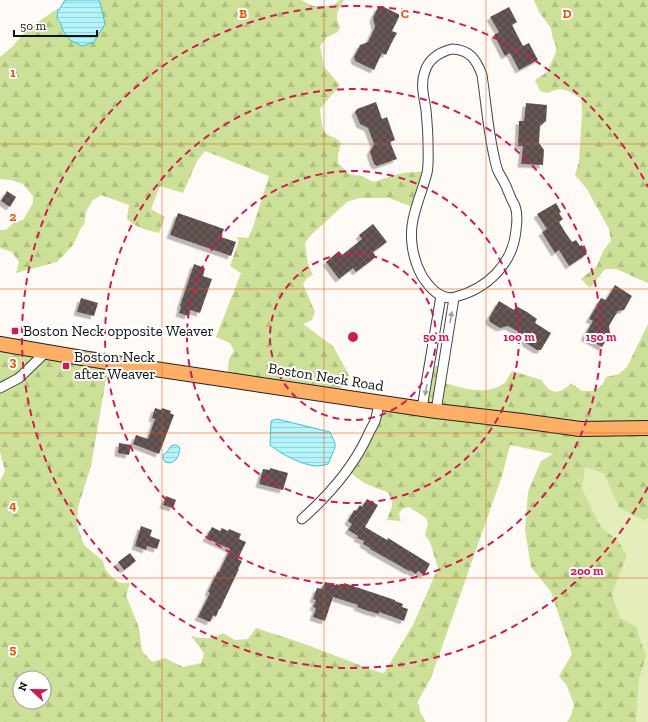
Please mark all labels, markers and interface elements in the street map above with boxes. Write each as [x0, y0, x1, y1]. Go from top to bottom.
text: B [239, 6, 247, 21]
text: C [401, 6, 409, 21]
text: D [562, 6, 572, 21]
scale bar [14, 12, 97, 38]
text: 50 m [20, 19, 47, 33]
text: 1 [10, 65, 16, 80]
text: 2 [10, 209, 17, 224]
one-way arrow [448, 311, 454, 323]
place label: Boston Neck opposite Weaver [23, 322, 214, 340]
marker: Boston Neck opposite Weaver [10, 326, 20, 336]
centre of rings [346, 330, 360, 344]
text: 50 m [423, 330, 449, 344]
text: 100 m [503, 330, 535, 344]
text: 150 m [586, 330, 617, 344]
place label: Boston Neck after Weaver [74, 348, 156, 383]
text: 3 [10, 354, 17, 369]
street label: Boston Neck Road [267, 359, 386, 395]
marker: Boston Neck after Weaver [61, 361, 71, 371]
one-way arrow [422, 384, 428, 396]
text: 4 [9, 498, 17, 513]
text: 200 m [570, 564, 604, 578]
text: 5 [10, 642, 17, 657]
north arrow [12, 670, 52, 710]
text: N [16, 680, 31, 693]

